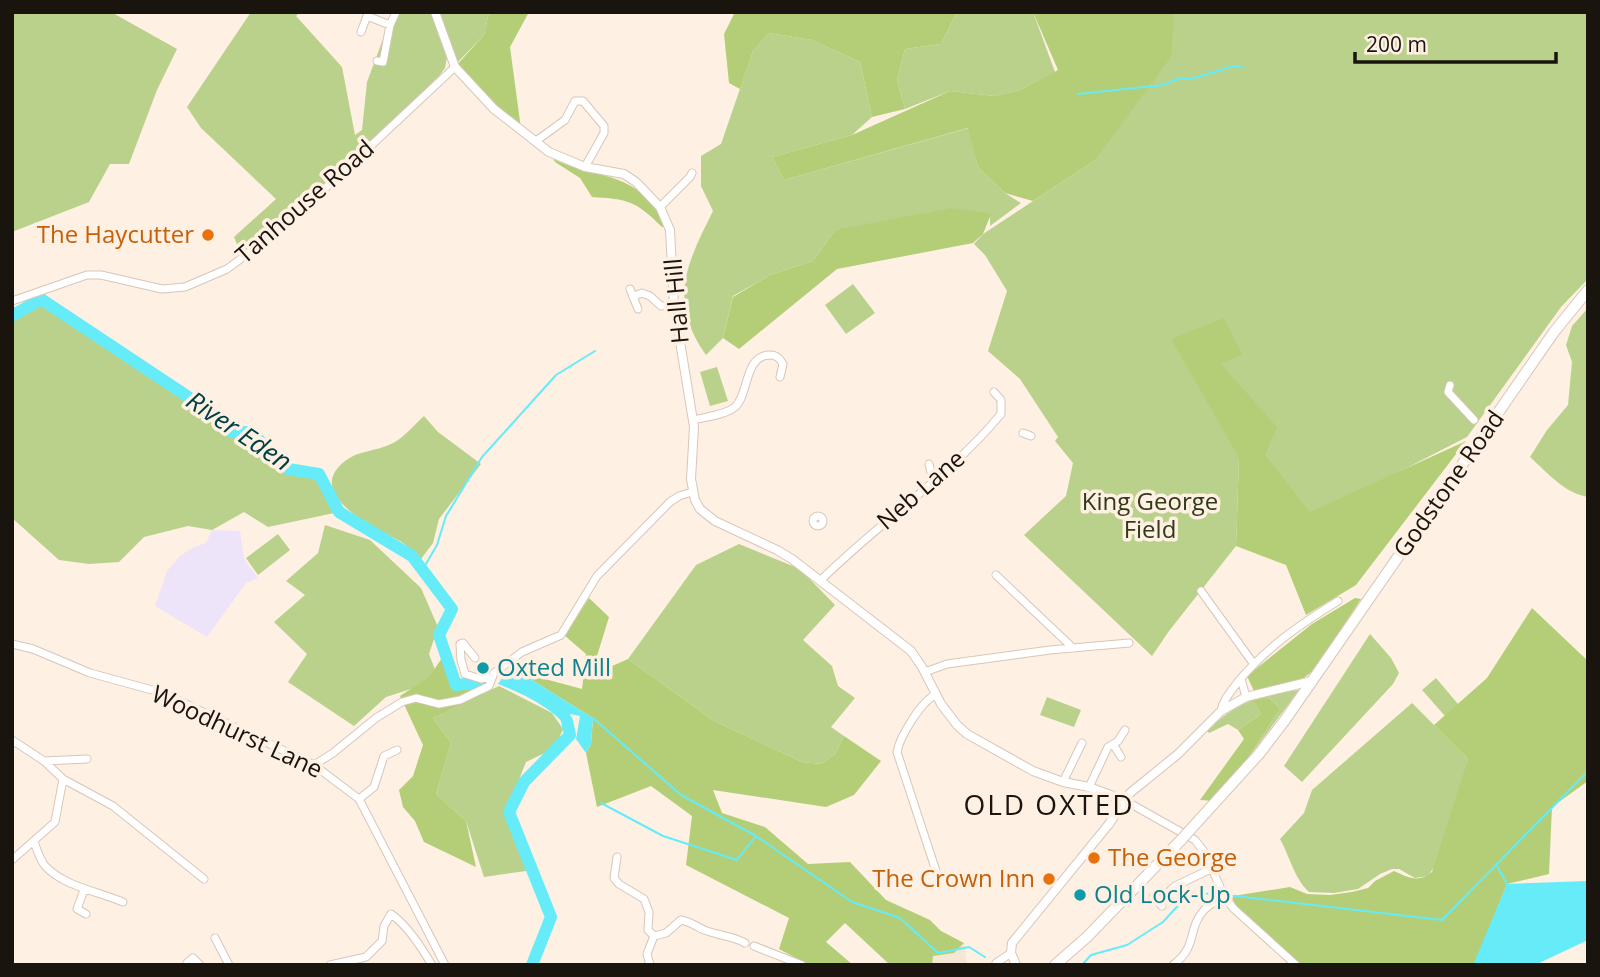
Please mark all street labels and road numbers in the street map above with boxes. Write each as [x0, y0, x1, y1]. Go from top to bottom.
street label: Tanhouse Road [228, 131, 380, 270]
street label: Hall Hill [655, 257, 696, 345]
street label: Godstone Road [1385, 403, 1511, 563]
street label: Neb Lane [869, 441, 971, 536]
street label: Woodhurst Lane [147, 677, 329, 785]

